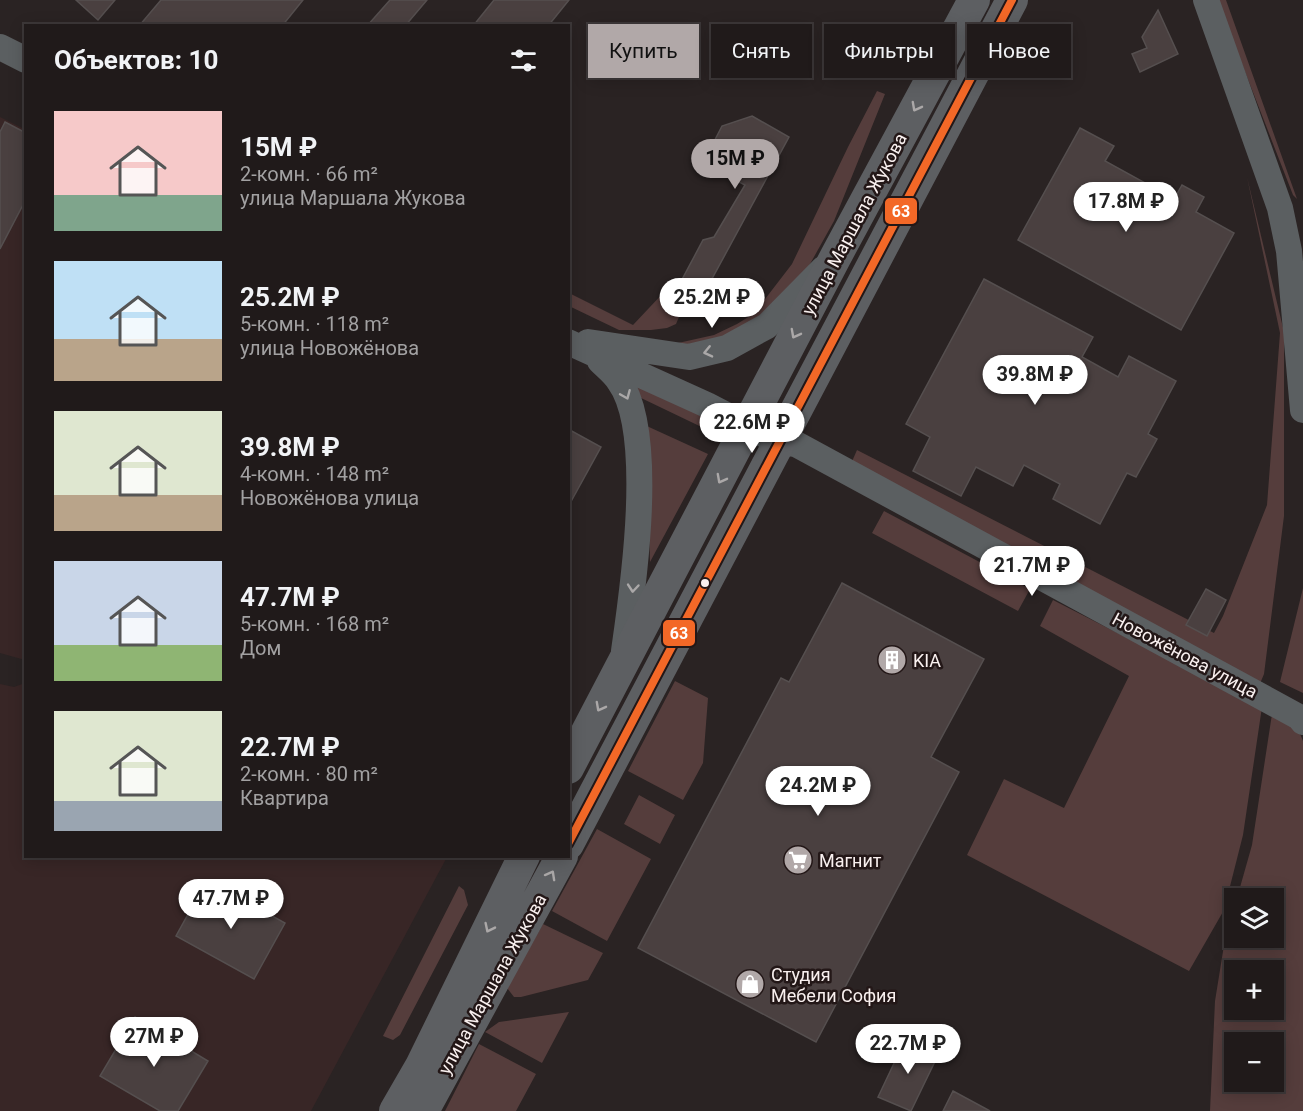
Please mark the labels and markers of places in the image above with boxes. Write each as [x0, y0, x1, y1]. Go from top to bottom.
pin: 15M ₽ [693, 139, 777, 190]
pin: 17.8M ₽ [1071, 182, 1181, 233]
pin: 25.2M ₽ [657, 278, 767, 329]
pin: 39.8M ₽ [980, 355, 1090, 406]
pin: 22.6M ₽ [697, 403, 807, 454]
pin: 21.7M ₽ [977, 546, 1087, 597]
unlabelled marker [699, 577, 711, 589]
building icon: KIA [876, 644, 908, 676]
place label: KIA [913, 650, 941, 671]
pin: 24.2M ₽ [763, 766, 873, 817]
supermarket icon: Магнит [782, 844, 814, 876]
place label: Магнит [819, 850, 882, 871]
pin: 47.7M ₽ [176, 879, 286, 930]
place label: Студия Мебели София [771, 964, 896, 1006]
shop icon: Студия Мебели София [734, 968, 766, 1000]
pin: 27M ₽ [112, 1017, 196, 1068]
pin: 22.7M ₽ [853, 1024, 963, 1075]

